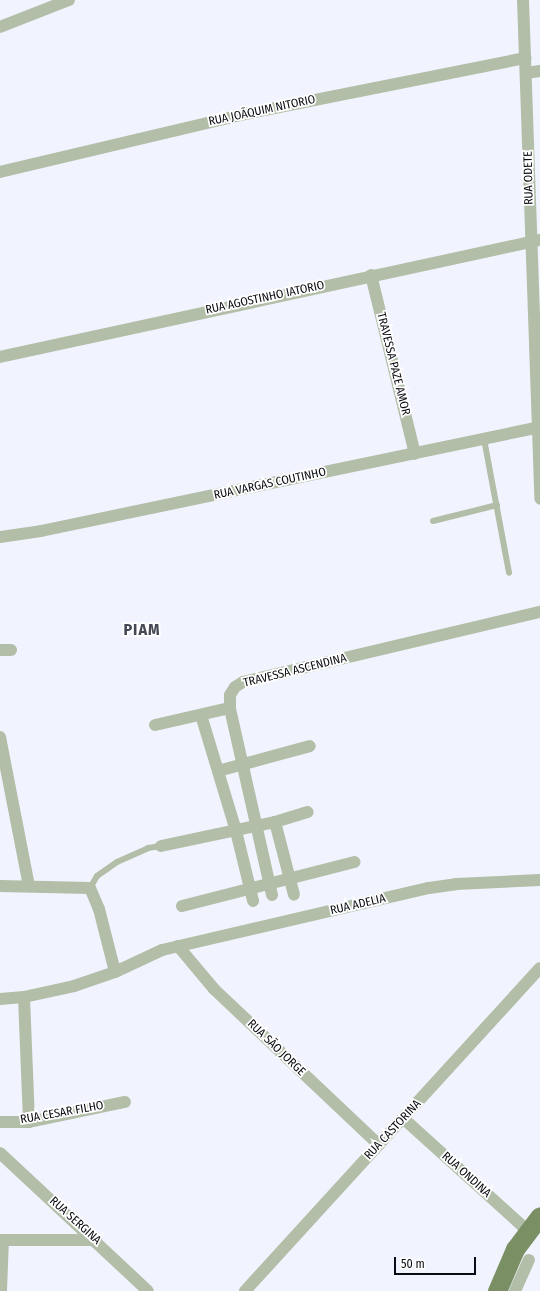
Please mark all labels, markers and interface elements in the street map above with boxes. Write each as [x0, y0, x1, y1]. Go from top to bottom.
street label: RUA JOÃQUIM NITORIO [207, 93, 317, 129]
street label: RUA ODETE [521, 151, 537, 205]
street label: RUA AGOSTINHO IATORIO [204, 278, 326, 318]
street label: TRAVESSA PAZE AMOR [373, 311, 413, 417]
street label: RUA VARGAS COUTINHO [213, 465, 327, 503]
district label: PIAM [123, 620, 161, 640]
street label: TRAVESSA ASCENDINA [242, 651, 348, 691]
street label: RUA ADELIA [329, 892, 387, 918]
street label: RUA SÃO JORGE [244, 1017, 308, 1079]
street label: RUA CASTORINA [362, 1097, 424, 1163]
street label: RUA CESAR FILHO [19, 1099, 105, 1127]
street label: RUA ONDINA [438, 1149, 494, 1201]
street label: RUA SERGINA [46, 1194, 104, 1248]
scale bar [396, 1249, 478, 1275]
text: 50 m [401, 1257, 425, 1271]

